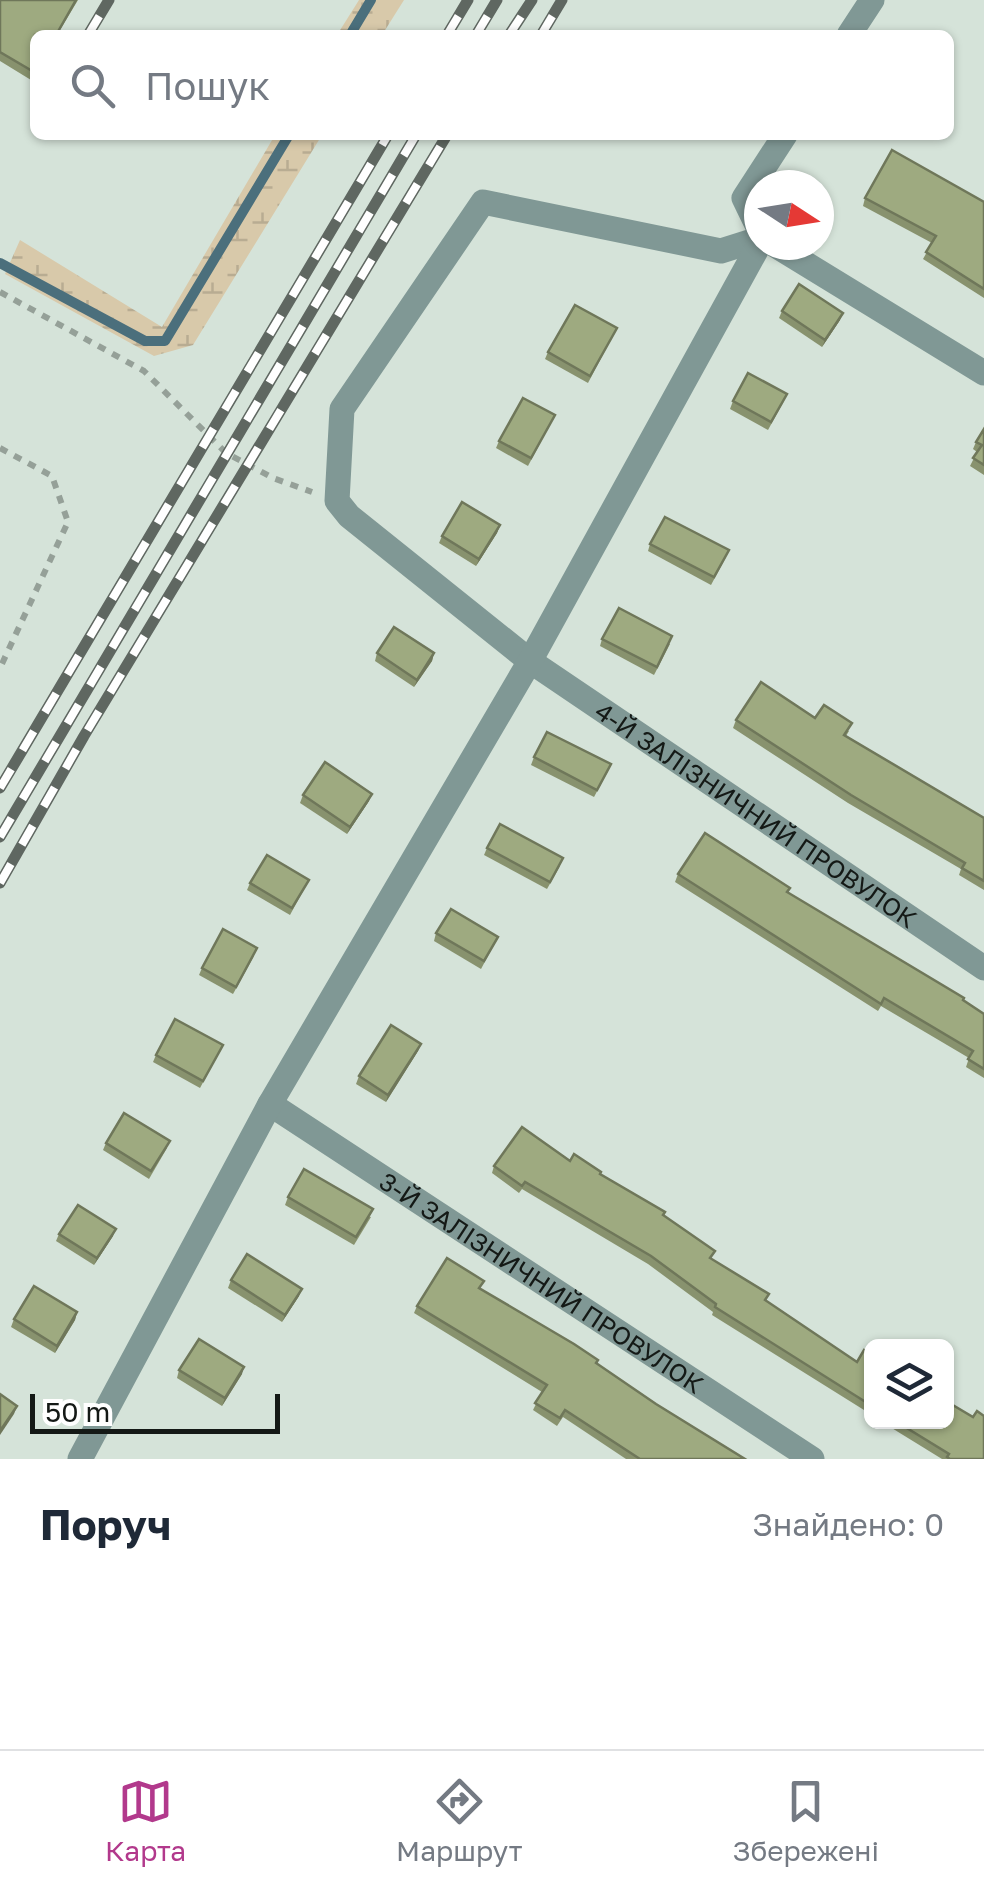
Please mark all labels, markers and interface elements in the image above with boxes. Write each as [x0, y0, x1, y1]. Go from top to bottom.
search box [30, 30, 954, 140]
icon: search [65, 58, 120, 113]
text: Пошук [145, 63, 270, 108]
north arrow [744, 170, 834, 260]
street label: 4-Й ЗАЛІЗНИЧНИЙ ПРОВУЛОК [590, 695, 923, 934]
street label: 3-Й ЗАЛІЗНИЧНИЙ ПРОВУЛОК [374, 1165, 710, 1399]
map controls [864, 1339, 954, 1429]
button: layers [864, 1339, 954, 1429]
scale bar [30, 1389, 280, 1434]
text: 50 m [45, 1395, 110, 1428]
text: Поруч [40, 1499, 172, 1549]
text: Знайдено: 0 [752, 1505, 944, 1543]
tab: Карта [105, 1774, 186, 1867]
tab: Маршрут [396, 1774, 523, 1867]
tab: Збережені [733, 1774, 879, 1867]

